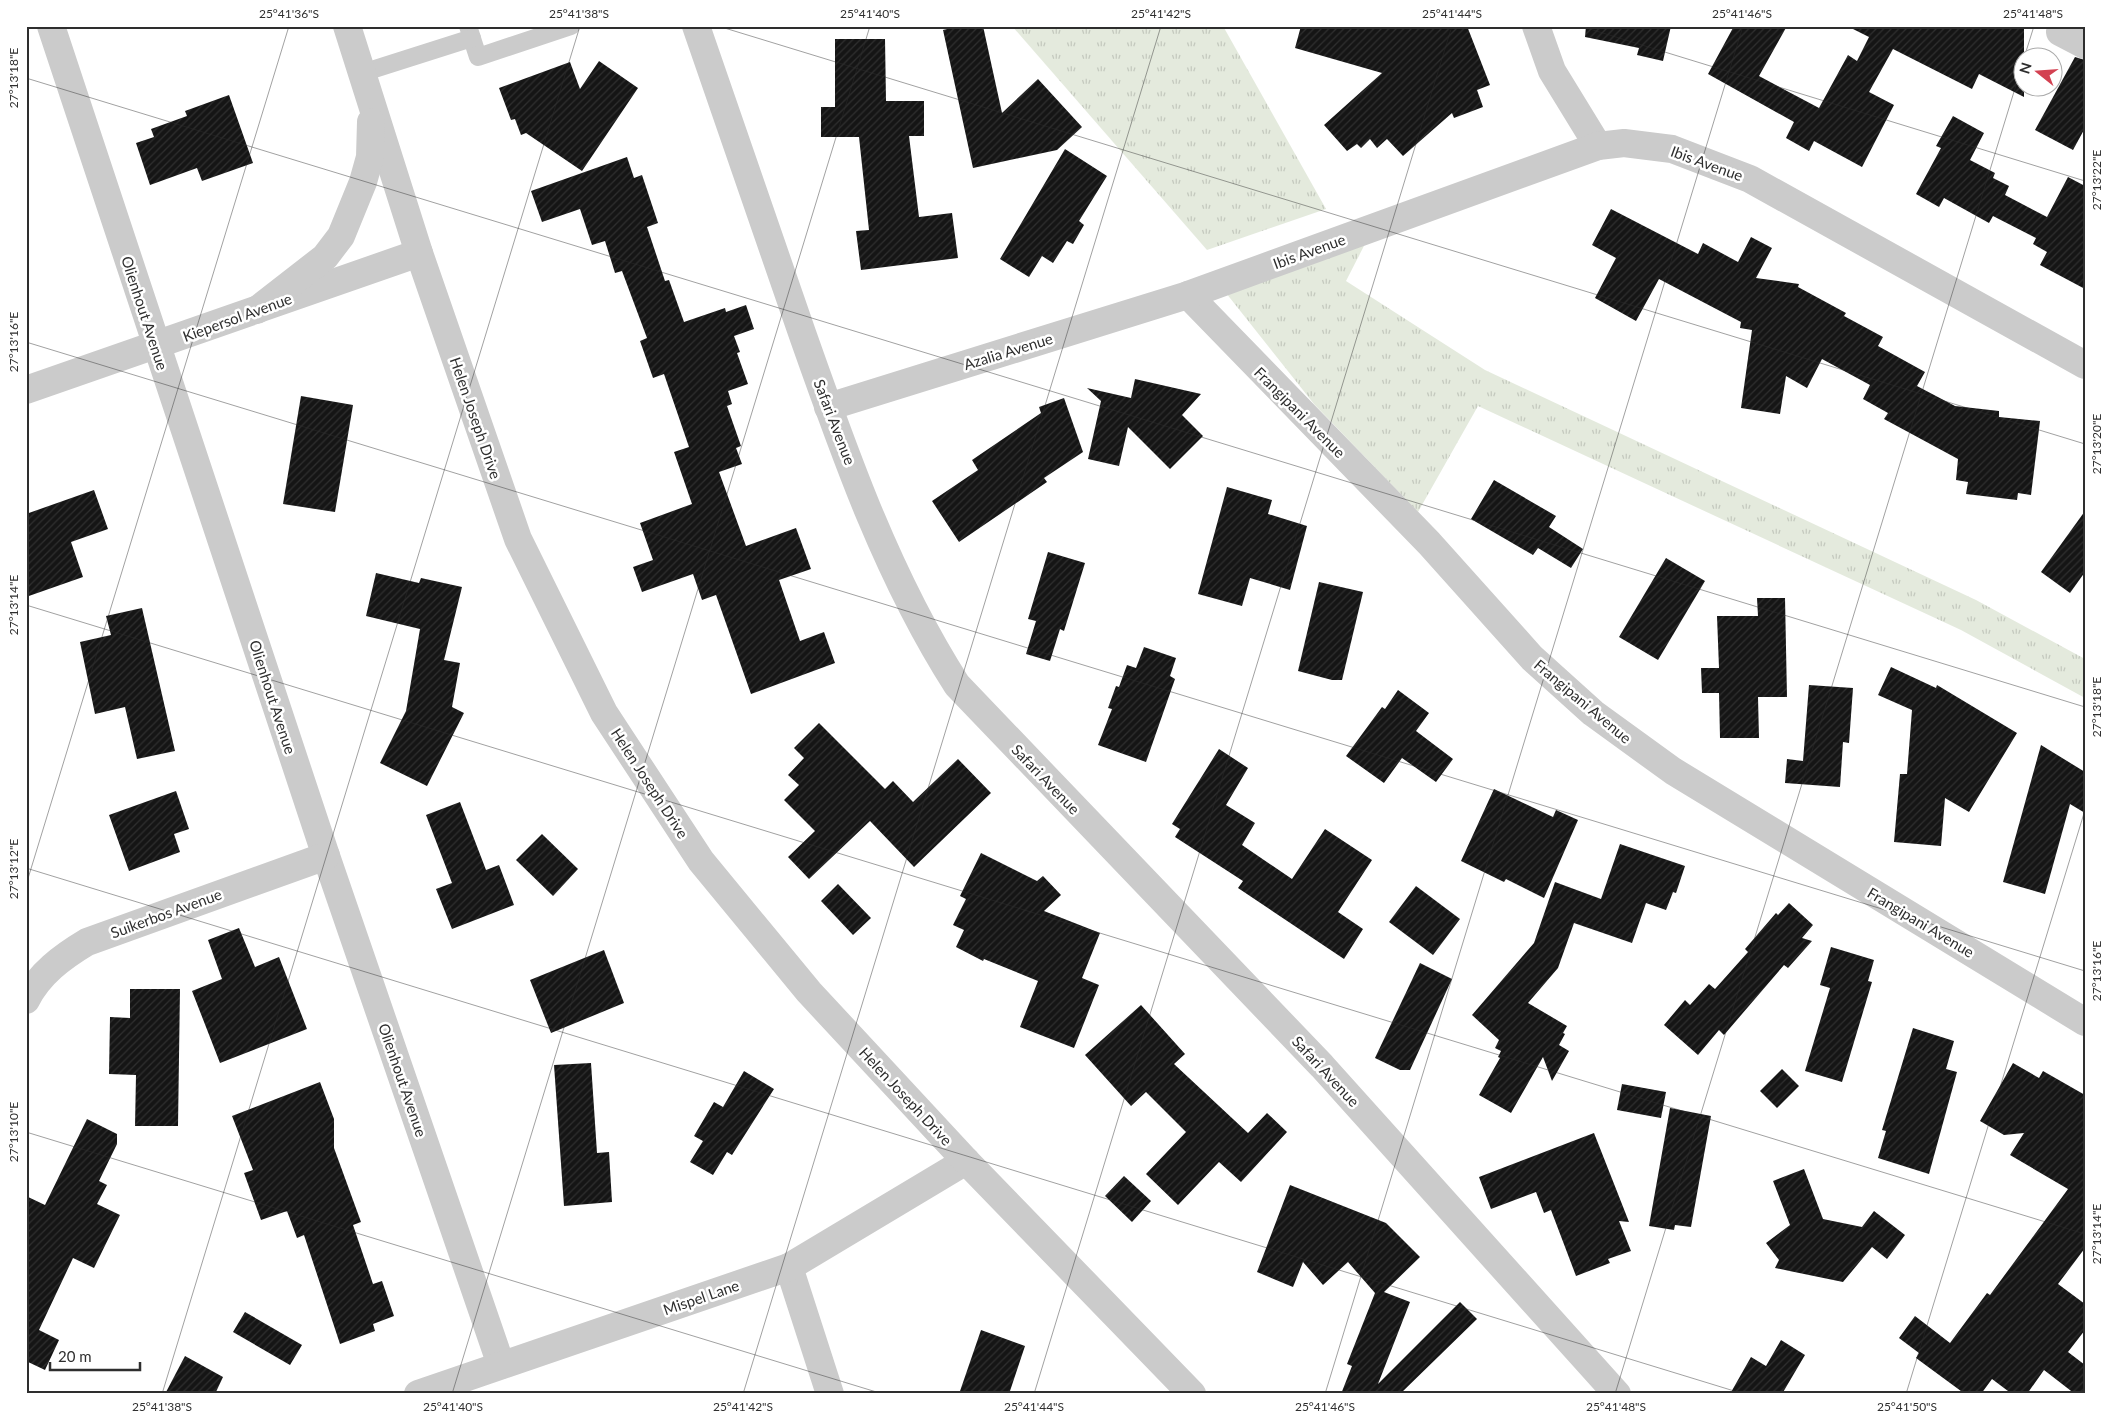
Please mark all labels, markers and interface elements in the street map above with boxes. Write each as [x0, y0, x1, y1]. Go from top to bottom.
text: 25°41'36"S [259, 6, 319, 21]
text: 25°41'38"S [549, 6, 609, 21]
text: 25°41'40"S [840, 6, 900, 21]
text: 25°41'42"S [1131, 6, 1191, 21]
text: 25°41'44"S [1422, 6, 1482, 21]
text: 25°41'46"S [1712, 6, 1772, 21]
text: 25°41'48"S [2003, 6, 2063, 21]
text: 27°13'18"E [6, 48, 21, 108]
north arrow [2014, 48, 2064, 98]
text: N [2015, 60, 2035, 76]
street label: Ibis Avenue [1668, 142, 1746, 184]
text: 27°13'22"E [2089, 150, 2104, 210]
street label: Ibis Avenue [1270, 230, 1348, 272]
street label: Olienhout Avenue [118, 254, 172, 372]
street label: Kiepersol Avenue [180, 289, 294, 345]
text: 27°13'16"E [6, 312, 21, 372]
street label: Azalia Avenue [961, 329, 1055, 373]
street label: Helen Joseph Drive [447, 355, 505, 481]
street label: Frangipani Avenue [1251, 363, 1349, 461]
street label: Safari Avenue [810, 377, 860, 467]
text: 27°13'20"E [2089, 414, 2104, 474]
text: 27°13'14"E [6, 575, 21, 635]
street label: Olienhout Avenue [246, 638, 300, 756]
street label: Frangipani Avenue [1531, 655, 1635, 747]
text: 27°13'18"E [2089, 677, 2104, 737]
street label: Helen Joseph Drive [608, 725, 692, 842]
street label: Safari Avenue [1008, 740, 1084, 818]
text: 27°13'12"E [6, 839, 21, 899]
street label: Frangipani Avenue [1864, 883, 1978, 961]
street label: Suikerbos Avenue [108, 885, 224, 941]
text: 27°13'16"E [2089, 941, 2104, 1001]
street label: Olienhout Avenue [375, 1021, 431, 1139]
street label: Safari Avenue [1289, 1032, 1363, 1110]
street label: Helen Joseph Drive [856, 1043, 956, 1149]
text: 27°13'10"E [6, 1102, 21, 1162]
text: 27°13'14"E [2089, 1204, 2104, 1264]
street label: Mispel Lane [661, 1276, 741, 1318]
scale bar [50, 1340, 140, 1372]
text: 20 m [58, 1347, 92, 1365]
text: 25°41'38"S [132, 1399, 192, 1414]
text: 25°41'40"S [423, 1399, 483, 1414]
text: 25°41'42"S [713, 1399, 773, 1414]
text: 25°41'44"S [1004, 1399, 1064, 1414]
text: 25°41'46"S [1295, 1399, 1355, 1414]
text: 25°41'48"S [1586, 1399, 1646, 1414]
text: 25°41'50"S [1877, 1399, 1937, 1414]

